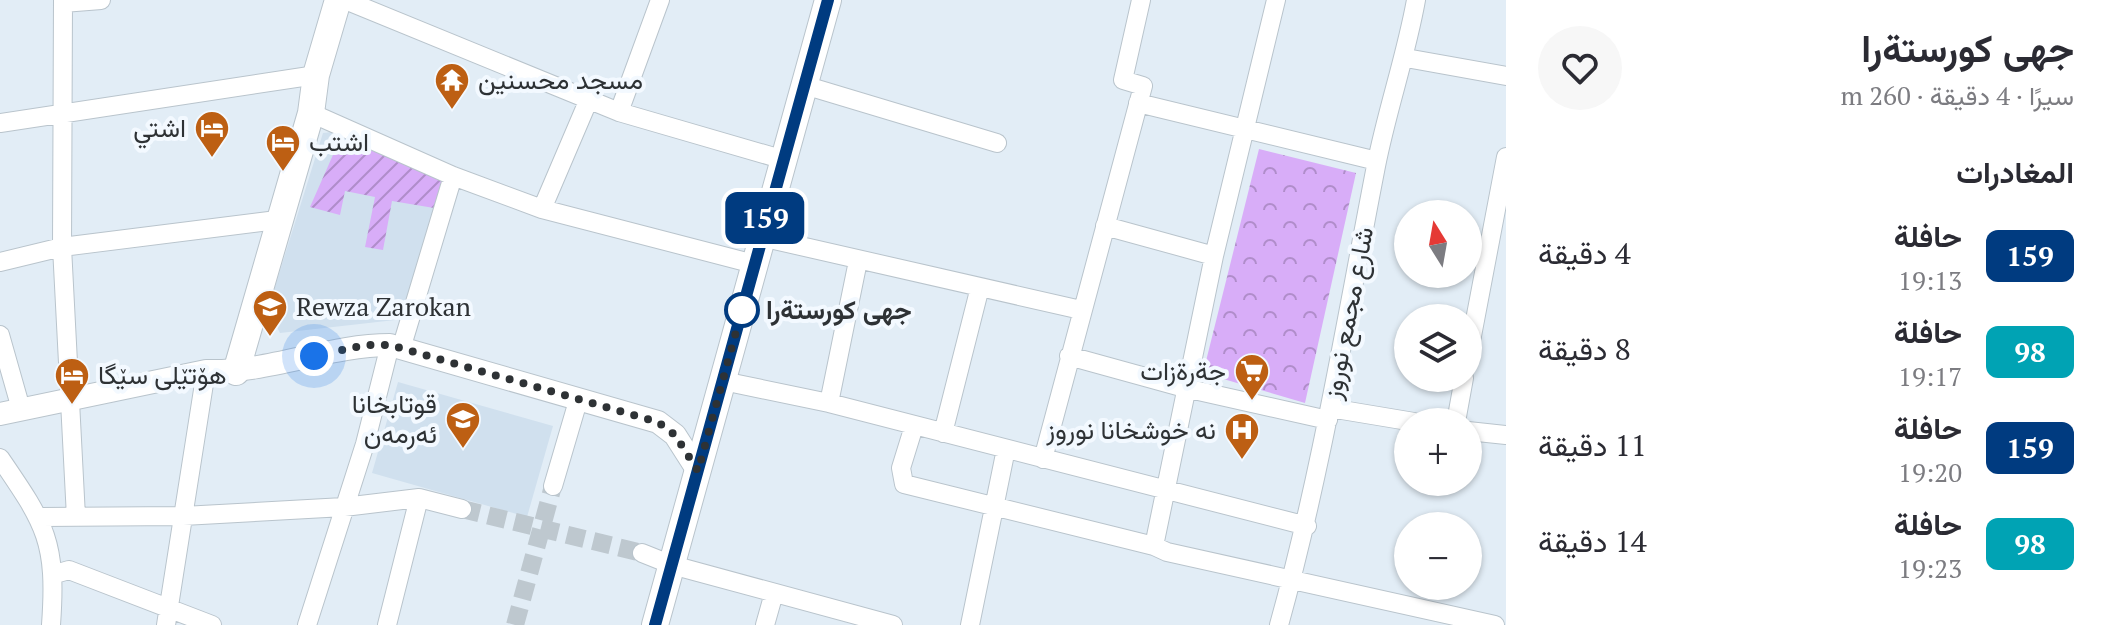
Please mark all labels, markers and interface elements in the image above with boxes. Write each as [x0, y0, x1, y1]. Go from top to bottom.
text: جهى كورستةرا [1861, 23, 2074, 73]
button: heart [1538, 26, 1622, 110]
temple icon: مسجد محسنين [433, 61, 471, 111]
place label: مسجد محسنين [478, 62, 643, 96]
text: سيرًا · 4 دقيقة · 260 m [1840, 78, 2074, 112]
hotel icon: اشتي [193, 109, 231, 159]
place label: اشتي [133, 110, 186, 149]
hotel icon: اشتب [264, 123, 302, 173]
place label: اشتب [309, 124, 369, 158]
text: المغادرات [1956, 152, 2074, 192]
line badge: 159 [719, 192, 811, 244]
text: 159 [741, 199, 789, 236]
north arrow [1394, 200, 1482, 288]
map controls [1394, 200, 1482, 600]
text: حافلة [1894, 216, 1962, 256]
street label: شارع مجمع نوروز [1313, 224, 1382, 403]
text: 4 دقيقة [1538, 233, 1631, 273]
text: 159 [2006, 237, 2054, 274]
text: 19:13 [1898, 263, 1962, 297]
school or university icon: Rewza Zarokan [251, 288, 289, 338]
place label: Rewza Zarokan [296, 289, 471, 323]
place label: جهى كورستةرا [766, 292, 912, 326]
marker: جهى كورستةرا [725, 293, 759, 327]
button: layers [1394, 304, 1482, 392]
text: حافلة [1894, 312, 1962, 352]
text: 8 دقيقة [1538, 329, 1631, 369]
text: 98 [2014, 333, 2046, 370]
your location [294, 336, 334, 376]
supermarket icon: جةرةزات [1233, 352, 1271, 402]
place label: جةرةزات [1140, 353, 1226, 387]
hotel icon: هۆتێلی سێگا [53, 356, 91, 406]
place label: هۆتێلی سێگا [98, 357, 227, 391]
text: 19:17 [1898, 359, 1962, 393]
place label: قوتابخانا ئه‌رمه‌ن [352, 386, 437, 450]
school or university icon: قوتابخانا ئه‌رمه‌ن [444, 400, 482, 450]
button: + [1394, 408, 1482, 496]
text: حافلة [1894, 408, 1962, 448]
hospital icon: نه خوشخانا نوروز [1223, 411, 1261, 461]
place label: نه خوشخانا نوروز [1045, 412, 1216, 446]
text: 11 دقيقة [1538, 425, 1647, 465]
text: 159 [2006, 429, 2054, 466]
text: 19:20 [1898, 455, 1962, 489]
text: حافلة [1894, 504, 1962, 544]
button: − [1394, 512, 1482, 600]
text: 14 دقيقة [1538, 521, 1647, 561]
text: 98 [2014, 525, 2046, 562]
text: 19:23 [1898, 551, 1962, 585]

